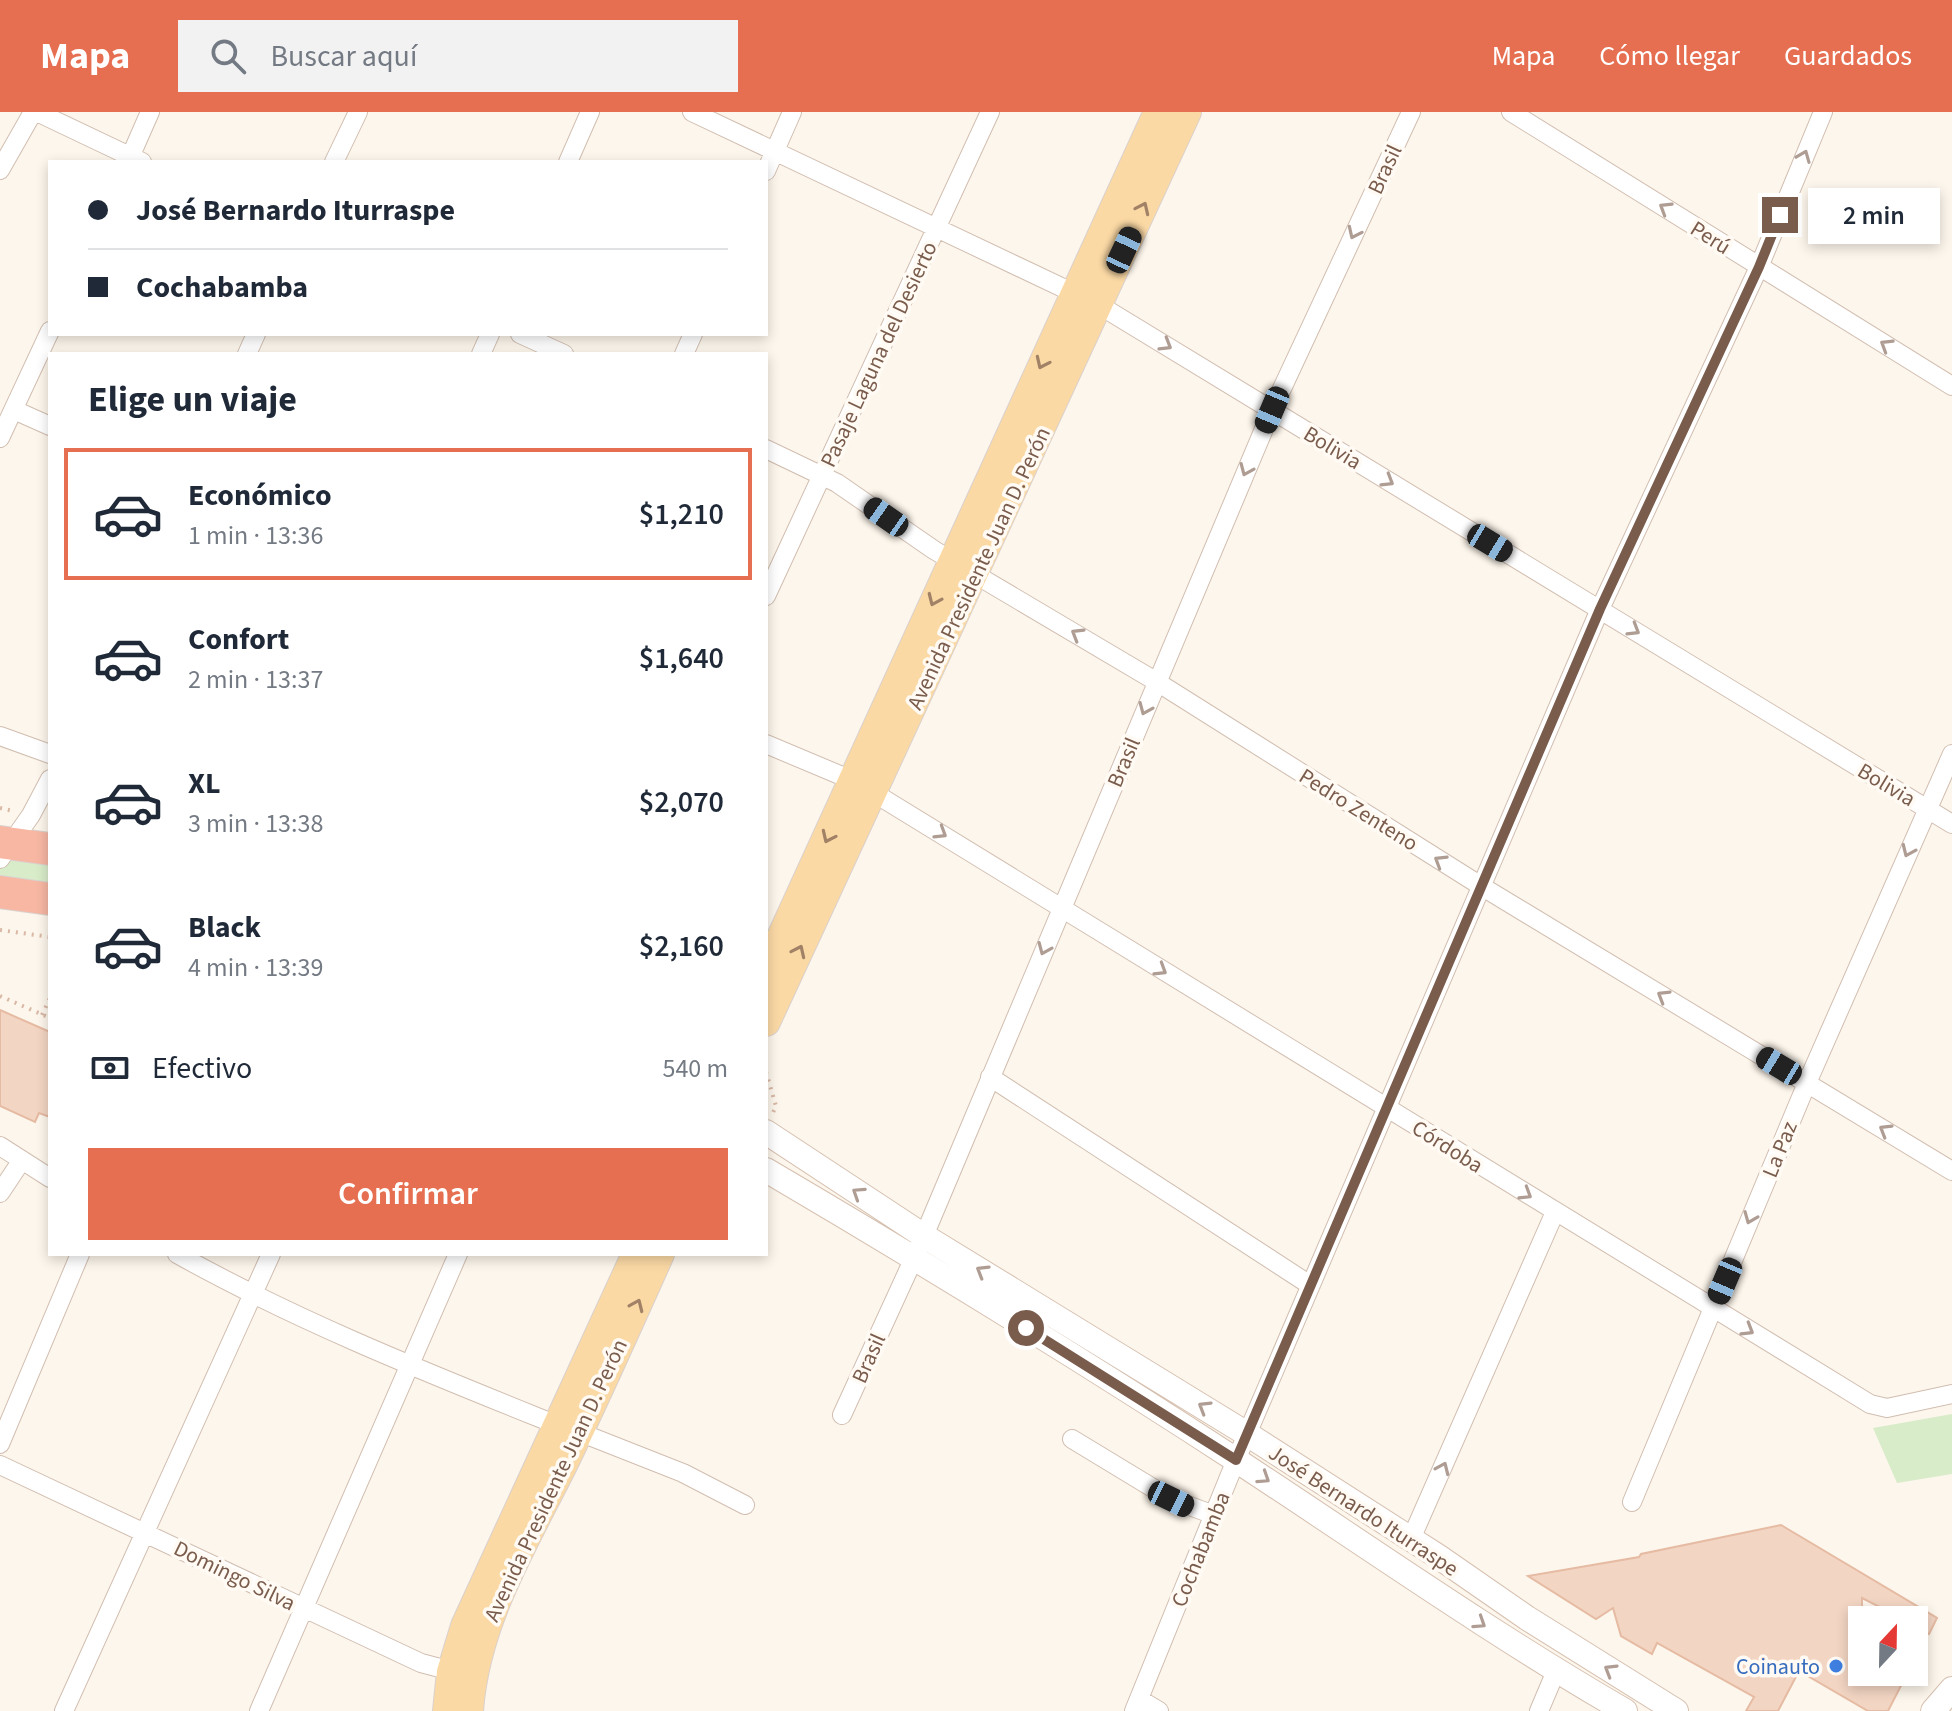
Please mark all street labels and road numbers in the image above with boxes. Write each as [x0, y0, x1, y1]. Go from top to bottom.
street label: Brasil [1360, 139, 1410, 199]
street label: Perú [1684, 213, 1737, 263]
street label: Pasaje Laguna del Desierto [812, 236, 945, 473]
street label: Bolivia [1297, 418, 1368, 478]
street label: Avenida Presidente Juan D. Perón [899, 422, 1059, 715]
street label: Brasil [1099, 732, 1149, 792]
street label: Bolivia [1851, 755, 1922, 815]
street label: Pedro Zenteno [1293, 760, 1424, 859]
street label: Córdoba [1405, 1112, 1489, 1181]
street label: La Paz [1754, 1116, 1806, 1182]
street label: Brasil [844, 1328, 894, 1388]
street label: Avenida Presidente Juan D. Perón [476, 1334, 636, 1627]
street label: José Bernardo Iturraspe [1262, 1437, 1465, 1584]
street label: Cochabamba [1163, 1487, 1239, 1612]
street label: Domingo Silva [168, 1533, 301, 1619]

